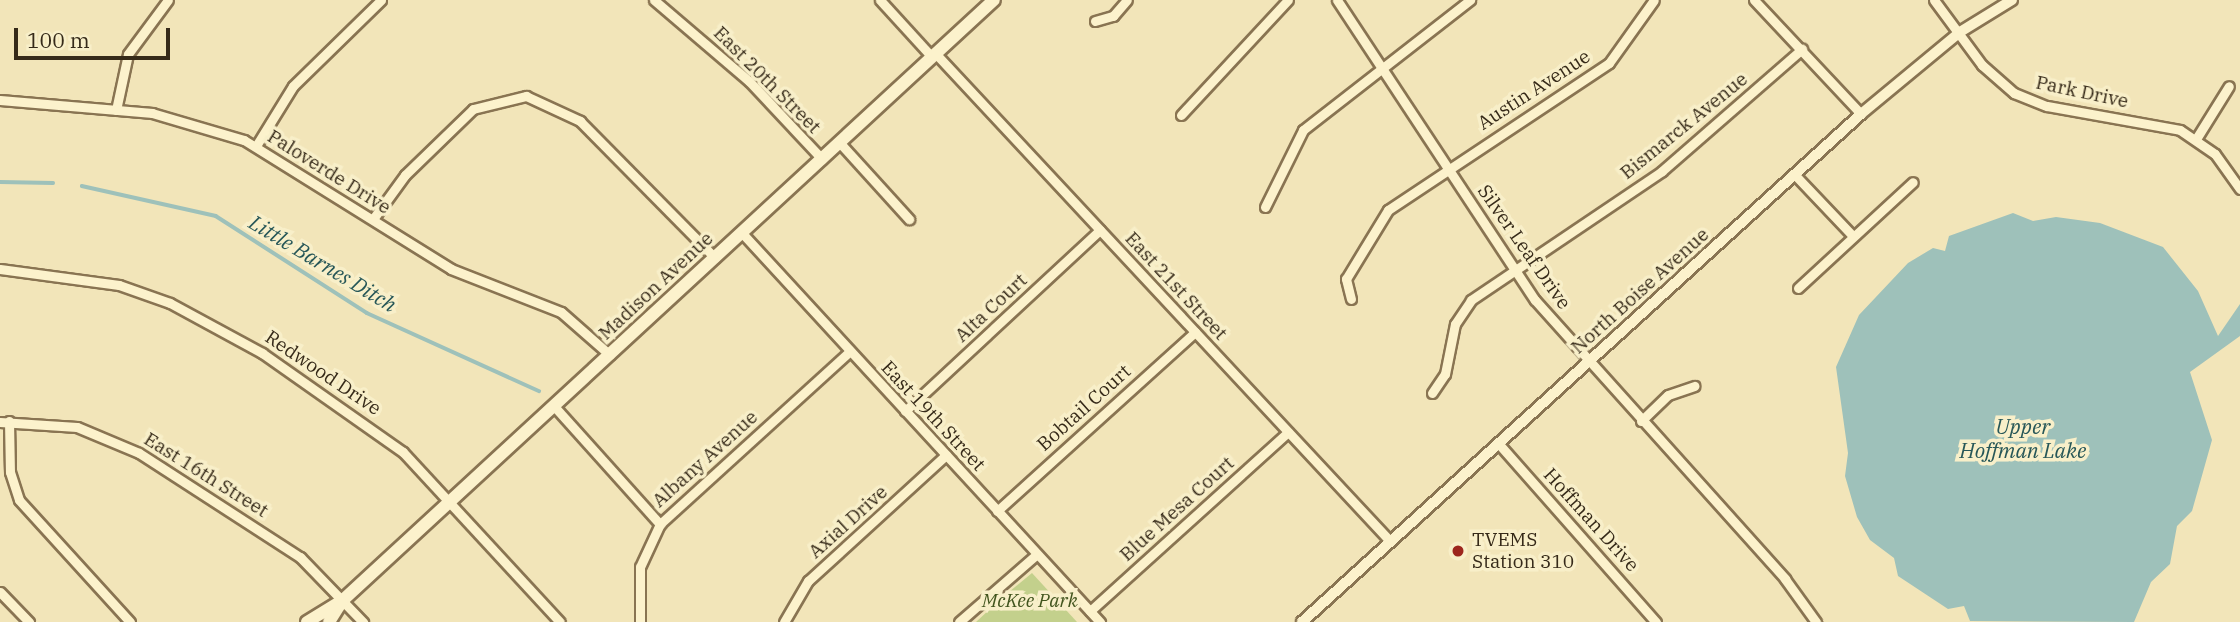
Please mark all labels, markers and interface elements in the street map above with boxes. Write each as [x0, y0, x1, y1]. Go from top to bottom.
scale bar [18, 14, 173, 58]
street label: East 20th Street [709, 22, 825, 138]
text: 100 m [27, 26, 90, 54]
street label: Austin Avenue [1473, 45, 1595, 135]
street label: Bismarck Avenue [1616, 68, 1752, 184]
street label: Park Drive [2034, 71, 2130, 113]
street label: Paloverde Drive [263, 125, 395, 219]
street label: Silver Leaf Drive [1473, 180, 1575, 314]
water label: Little Barnes Ditch [245, 209, 401, 317]
street label: North Boise Avenue [1567, 223, 1713, 359]
street label: Madison Avenue [594, 227, 718, 345]
street label: East 21st Street [1120, 227, 1232, 345]
street label: Alta Court [950, 269, 1032, 347]
street label: Redwood Drive [261, 326, 385, 420]
street label: East 19th Street [876, 356, 990, 476]
street label: Bobtail Court [1033, 360, 1135, 456]
street label: Albany Avenue [648, 406, 762, 512]
water label: Upper Hoffman Lake [1960, 413, 2086, 463]
street label: East 16th Street [140, 428, 272, 522]
street label: Blue Mesa Court [1115, 452, 1239, 566]
street label: Hoffman Drive [1539, 463, 1643, 577]
street label: Axial Drive [804, 481, 892, 563]
place label: TVEMS Station 310 [1472, 529, 1574, 573]
marker: TVEMS Station 310 [1450, 543, 1466, 559]
park label: McKee Park [982, 590, 1078, 612]

